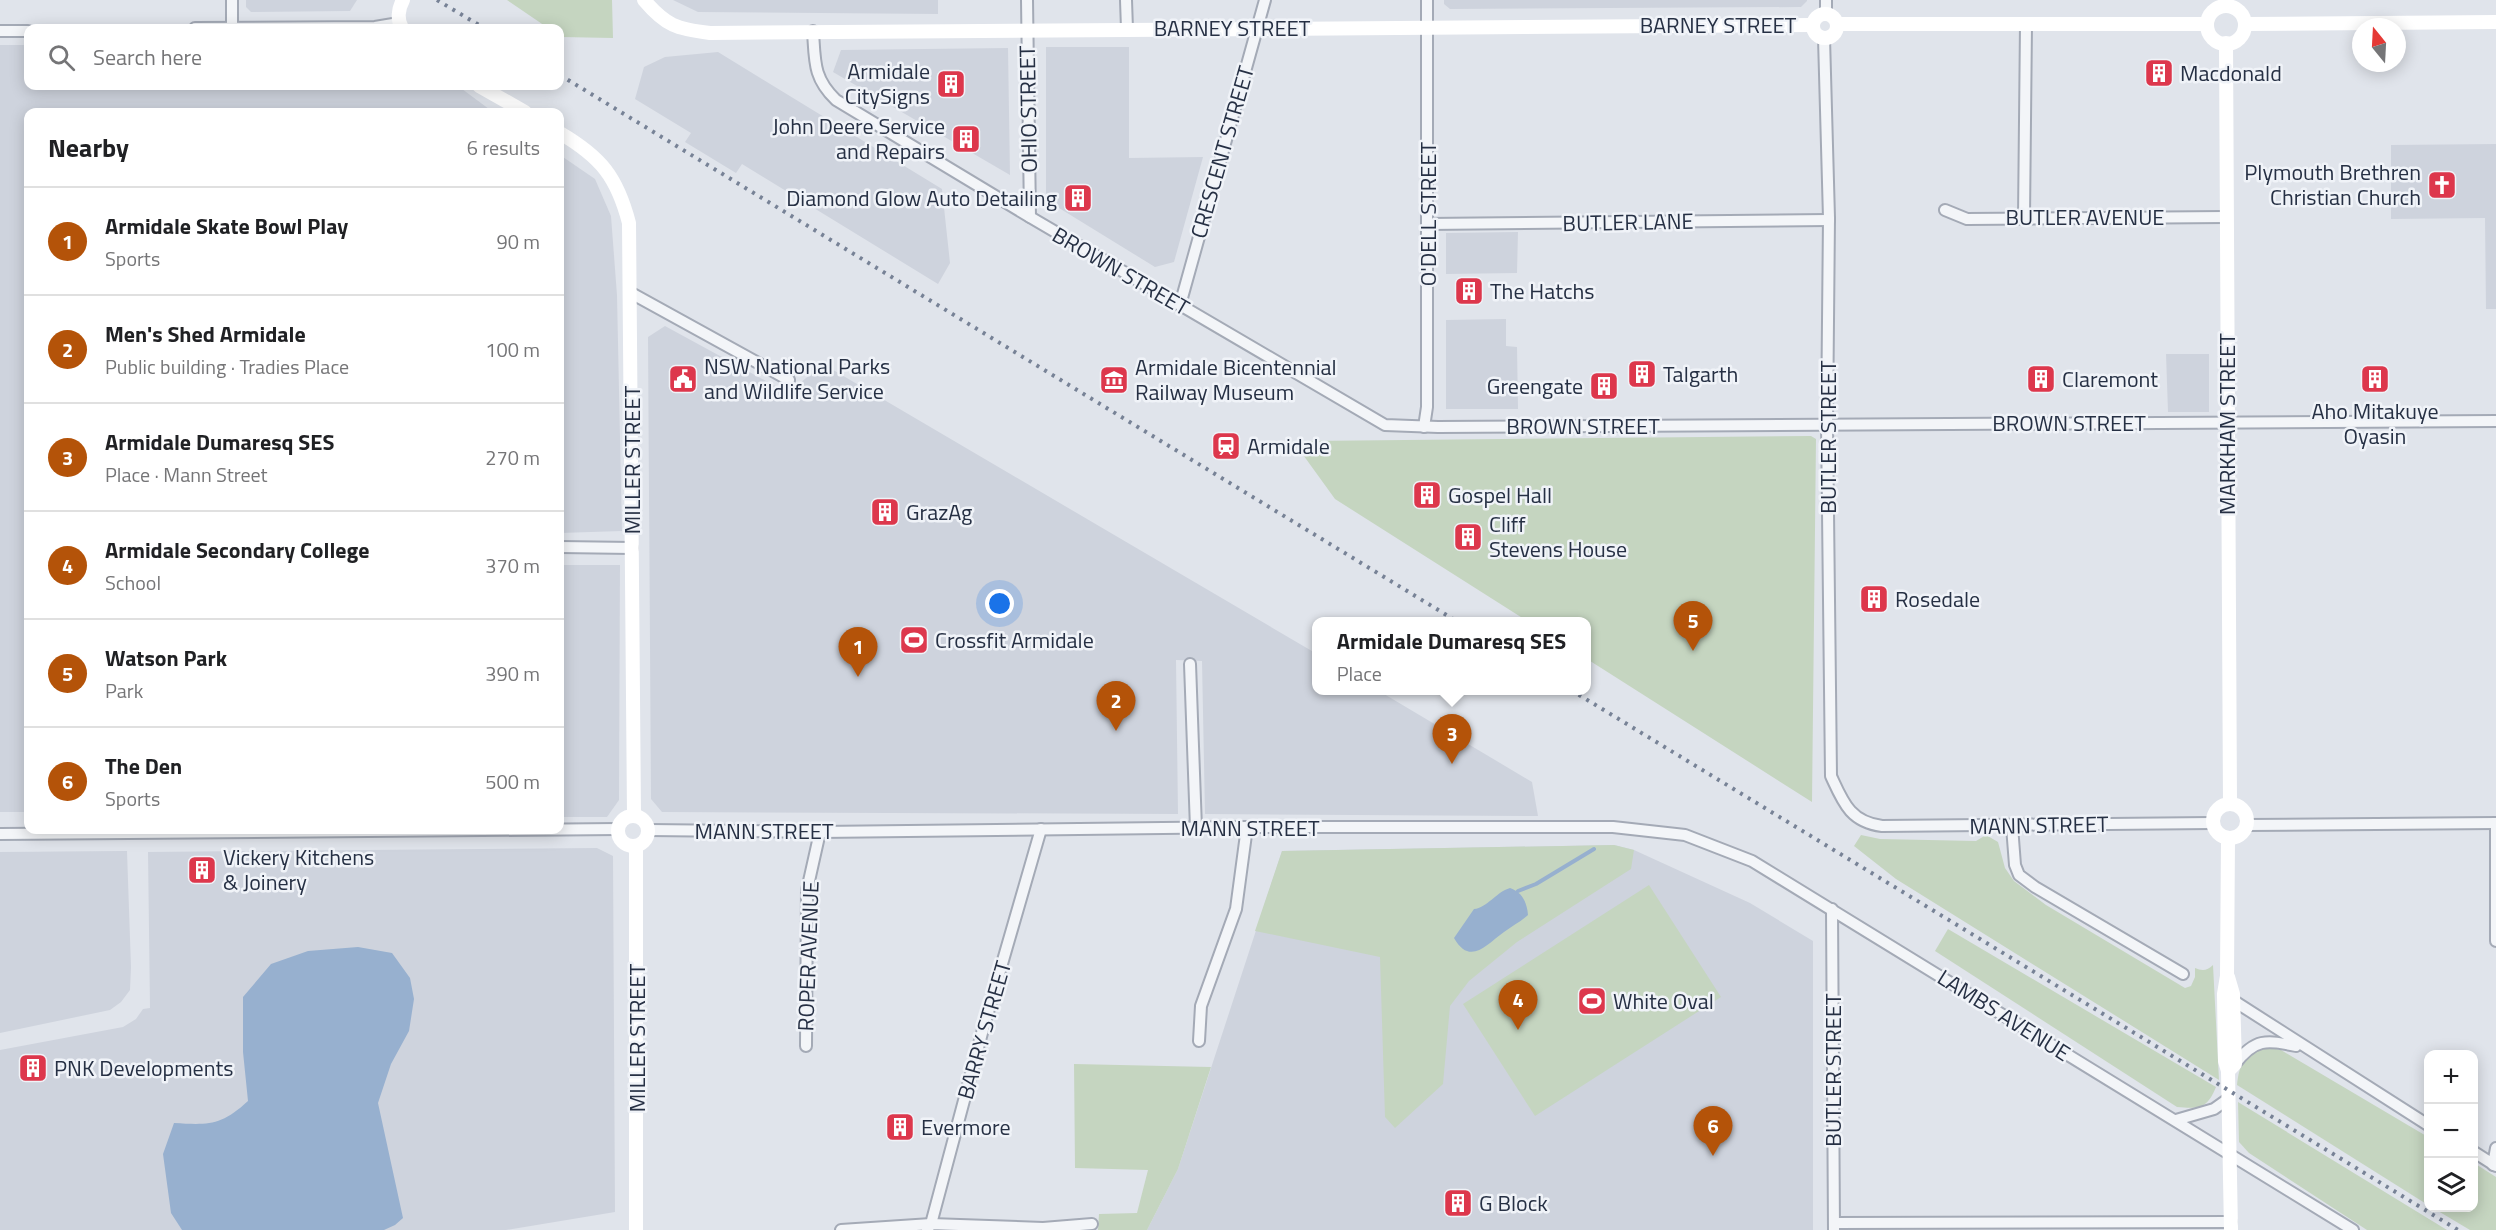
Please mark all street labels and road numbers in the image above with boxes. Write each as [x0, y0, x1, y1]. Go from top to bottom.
street label: BARNEY STREET [1640, 8, 1797, 42]
street label: BARNEY STREET [1154, 11, 1311, 45]
street label: OHIO STREET [1010, 45, 1046, 173]
street label: CRESCENT STREET [1181, 61, 1263, 242]
street label: O'DELL STREET [1411, 141, 1445, 286]
street label: BUTLER AVENUE [2005, 200, 2165, 234]
street label: BUTLER LANE [1562, 204, 1694, 240]
street label: BROWN STREET [1046, 218, 1196, 324]
street label: MARKHAM STREET [2210, 333, 2244, 515]
street label: BUTLER STREET [1811, 360, 1845, 514]
street label: MILLER STREET [615, 385, 649, 534]
street label: BROWN STREET [1992, 406, 2146, 440]
street label: BROWN STREET [1506, 409, 1660, 443]
street label: MANN STREET [1969, 807, 2109, 843]
street label: MANN STREET [1180, 811, 1320, 845]
street label: MANN STREET [694, 814, 834, 848]
street label: ROPER AVENUE [788, 880, 828, 1032]
street label: BARRY STREET [948, 956, 1020, 1103]
street label: LAMBS AVENUE [1931, 961, 2077, 1069]
street label: MILLER STREET [620, 963, 654, 1112]
street label: BUTLER STREET [1816, 993, 1850, 1147]

